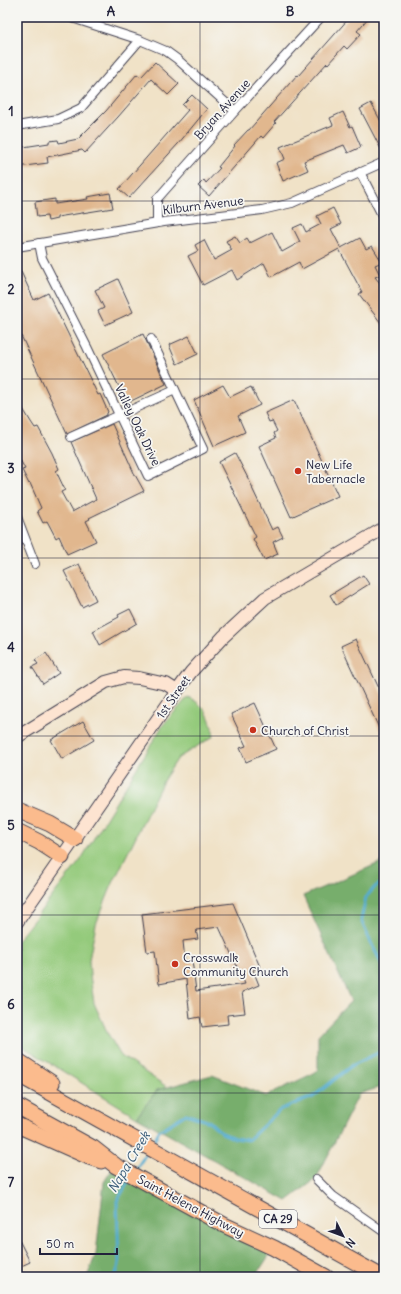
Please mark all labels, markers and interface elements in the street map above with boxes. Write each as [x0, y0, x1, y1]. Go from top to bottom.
text: A [107, 3, 116, 20]
text: B [286, 3, 295, 20]
street label: Bryan Avenue [191, 76, 253, 142]
text: 1 [8, 103, 14, 120]
street label: Kilburn Avenue [162, 193, 244, 217]
text: 2 [7, 281, 15, 298]
street label: Valley Oak Drive [112, 382, 164, 468]
place label: New Life Tabernacle [306, 457, 365, 486]
text: 3 [7, 460, 15, 477]
marker: New Life Tabernacle [293, 466, 303, 476]
text: 4 [7, 639, 15, 656]
street label: 1st Street [153, 673, 193, 721]
place label: Church of Christ [261, 723, 349, 738]
marker: Church of Christ [248, 725, 258, 735]
text: 5 [7, 817, 15, 834]
place label: Crosswalk Community Church [183, 950, 289, 979]
marker: Crosswalk Community Church [170, 959, 180, 969]
text: 6 [7, 996, 15, 1013]
water label: Napa Creek [104, 1127, 155, 1196]
street label: Saint Helena Highway [135, 1172, 247, 1240]
text: 7 [8, 1174, 15, 1191]
road number: CA 29 [259, 1210, 297, 1228]
north arrow [323, 1216, 363, 1256]
scale bar [40, 1230, 117, 1256]
text: N [343, 1235, 358, 1250]
text: 50 m [46, 1236, 75, 1251]

